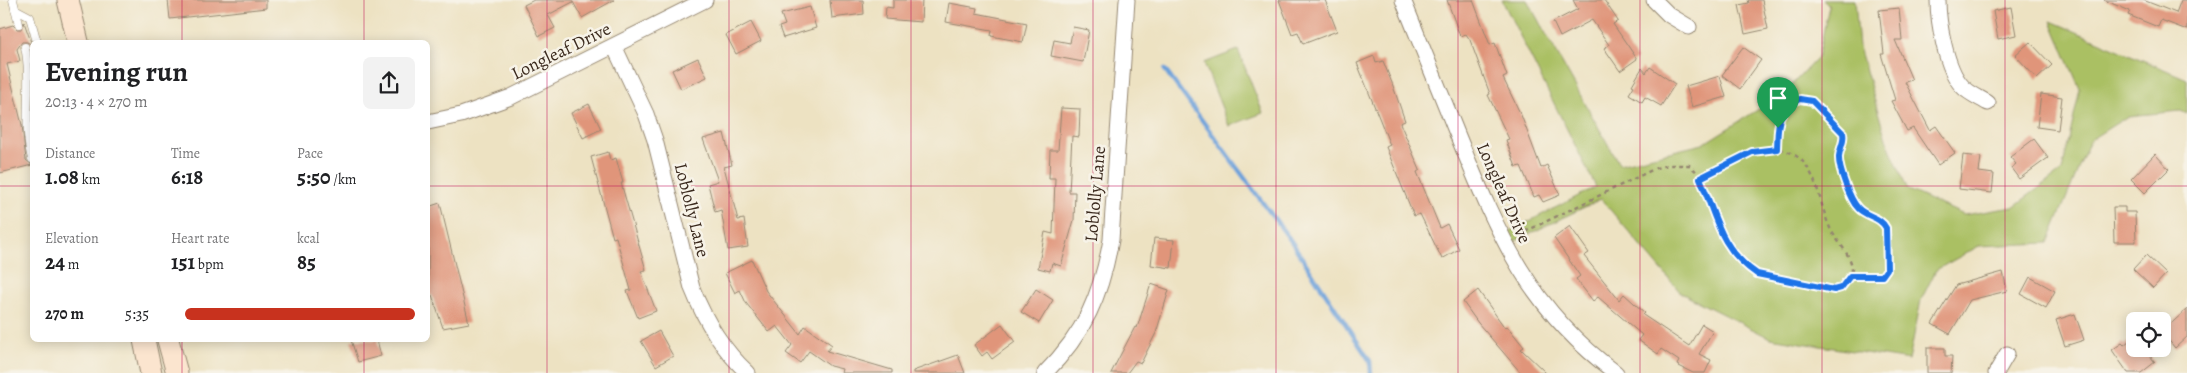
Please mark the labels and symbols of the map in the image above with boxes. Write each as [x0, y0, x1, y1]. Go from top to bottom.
street label: Longleaf Drive [507, 17, 615, 85]
pin [1757, 77, 1799, 128]
street label: Longleaf Drive [1471, 139, 1537, 247]
street label: Loblolly Lane [1079, 145, 1111, 243]
street label: Loblolly Lane [669, 160, 715, 260]

